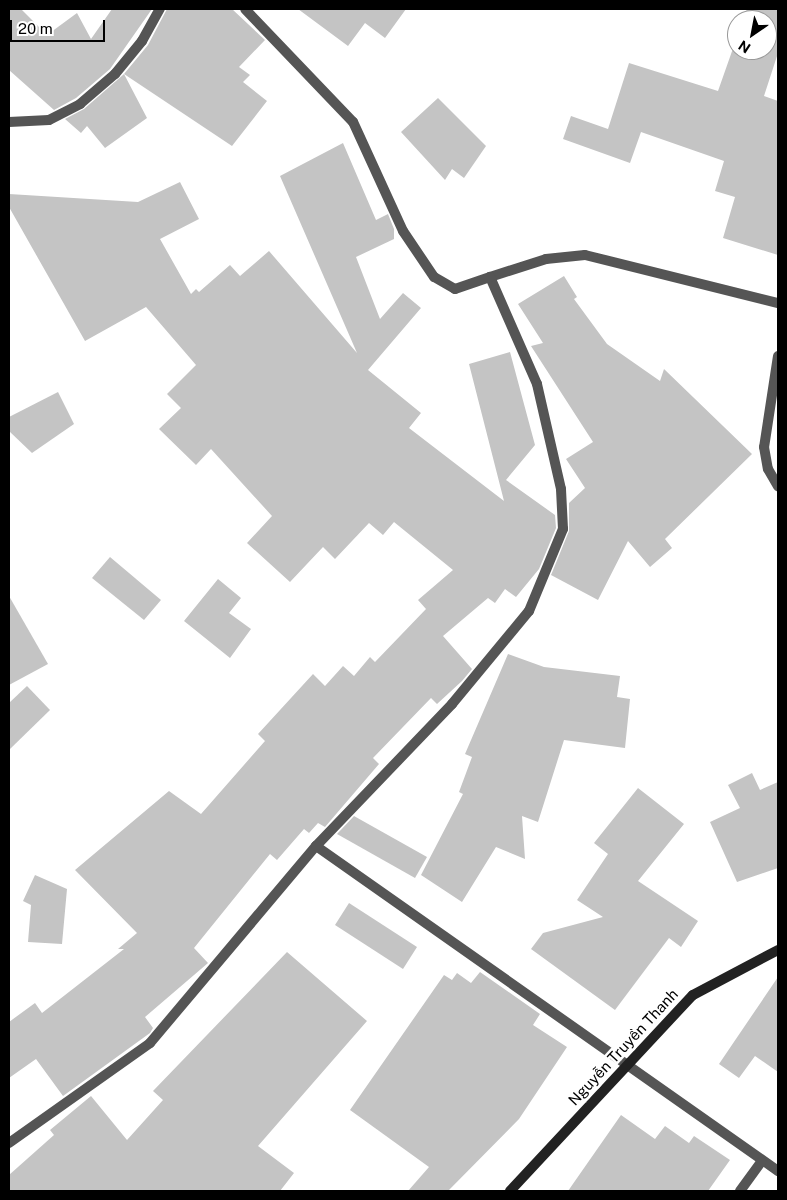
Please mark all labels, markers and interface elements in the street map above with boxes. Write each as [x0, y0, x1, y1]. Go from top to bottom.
scale bar [12, 10, 108, 42]
north arrow [727, 10, 777, 60]
text: 20 m [18, 20, 53, 37]
text: N [735, 37, 753, 56]
street label: Nguyễn Truyền Thanh [564, 985, 682, 1109]

